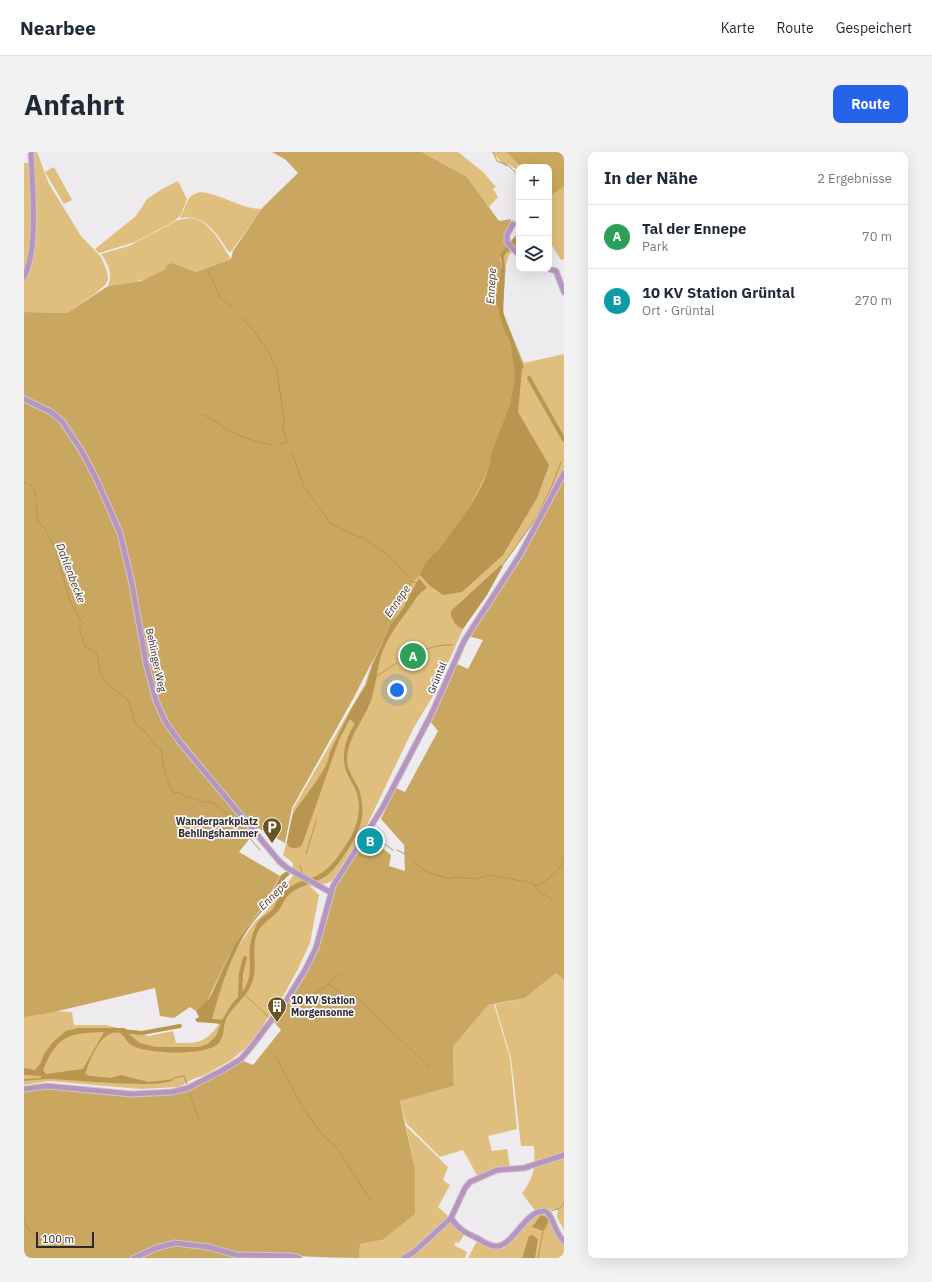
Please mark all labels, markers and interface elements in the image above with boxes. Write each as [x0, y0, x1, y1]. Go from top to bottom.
text: Nearbee [20, 16, 96, 40]
text: Karte [721, 19, 755, 37]
text: Route [777, 19, 814, 37]
text: Gespeichert [836, 19, 912, 37]
button: Route [833, 85, 908, 123]
text: Anfahrt [24, 86, 125, 123]
map controls [516, 164, 552, 272]
button: + [516, 164, 552, 200]
text: In der Nähe [604, 167, 698, 189]
text: 2 Ergebnisse [817, 170, 892, 187]
button: − [516, 200, 552, 236]
text: Tal der Ennepe [642, 219, 746, 238]
text: A [613, 228, 621, 245]
text: 70 m [862, 228, 892, 245]
button: layers [516, 236, 552, 272]
text: Park [642, 238, 668, 255]
water label: Ennepe [483, 267, 499, 304]
text: 10 KV Station Grüntal [642, 283, 795, 302]
text: B [613, 292, 621, 309]
text: 270 m [854, 292, 892, 309]
text: Ort · Grüntal [642, 302, 715, 319]
water label: Dahlenbecke [53, 541, 89, 605]
water label: Ennepe [381, 582, 413, 620]
street label: Behlinger Weg [143, 627, 169, 694]
pin: A [400, 641, 426, 671]
street label: Grüntal [424, 660, 450, 696]
your location [387, 680, 407, 700]
place label: Wanderparkplatz Behlingshammer [176, 815, 258, 840]
parking icon: Wanderparkplatz Behlingshammer [261, 816, 283, 844]
pin: B [357, 826, 383, 856]
water label: Ennepe [255, 877, 291, 913]
place label: 10 KV Station Morgensonne [291, 994, 355, 1019]
building icon: 10 KV Station Morgensonne [266, 995, 288, 1023]
scale bar [36, 1230, 94, 1249]
text: 100 m [42, 1232, 74, 1246]

